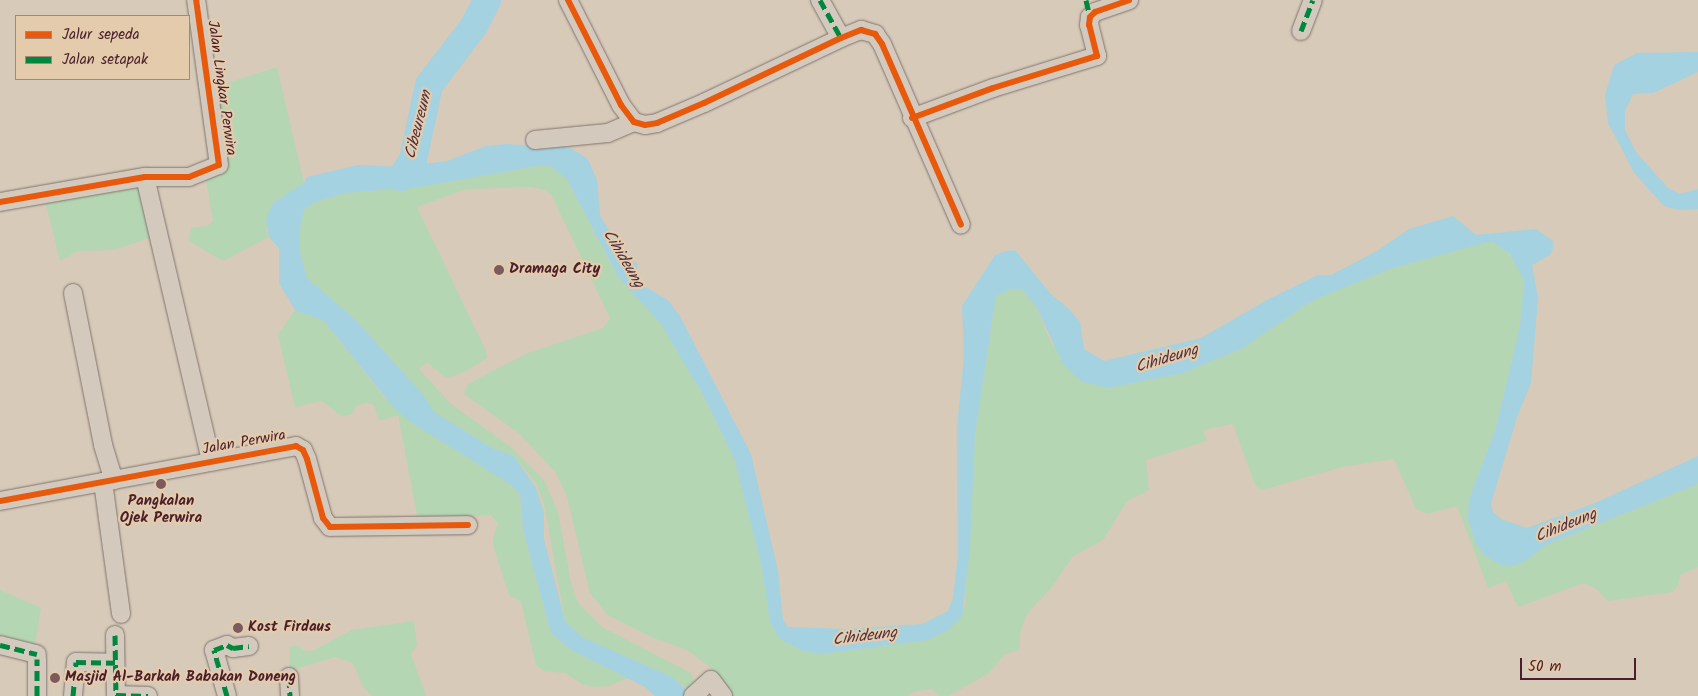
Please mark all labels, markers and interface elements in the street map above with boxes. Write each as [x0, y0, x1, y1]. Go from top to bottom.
legend [15, 15, 190, 80]
street label: Jalan Lingkar Perwira [203, 19, 239, 157]
text: Jalur sepeda [62, 23, 140, 47]
text: Jalan setapak [62, 48, 148, 72]
water label: Cibeureum [401, 89, 437, 161]
water label: Cihideung [598, 226, 648, 292]
place label: Dramaga City [509, 261, 600, 279]
marker: Dramaga City [493, 264, 505, 276]
water label: Cihideung [1133, 340, 1201, 378]
street label: Jalan Perwira [201, 427, 287, 459]
marker: Pangkalan Ojek Perwira [155, 478, 167, 490]
place label: Pangkalan Ojek Perwira [120, 492, 202, 527]
water label: Cihideung [1532, 505, 1600, 547]
place label: Kost Firdaus [248, 619, 331, 637]
marker: Kost Firdaus [232, 622, 244, 634]
water label: Cihideung [832, 624, 898, 650]
scale bar [1523, 648, 1639, 680]
text: 50 m [1528, 655, 1562, 679]
place label: Masjid Al-Barkah Babakan Doneng [65, 669, 296, 687]
marker: Masjid Al-Barkah Babakan Doneng [49, 672, 61, 684]

